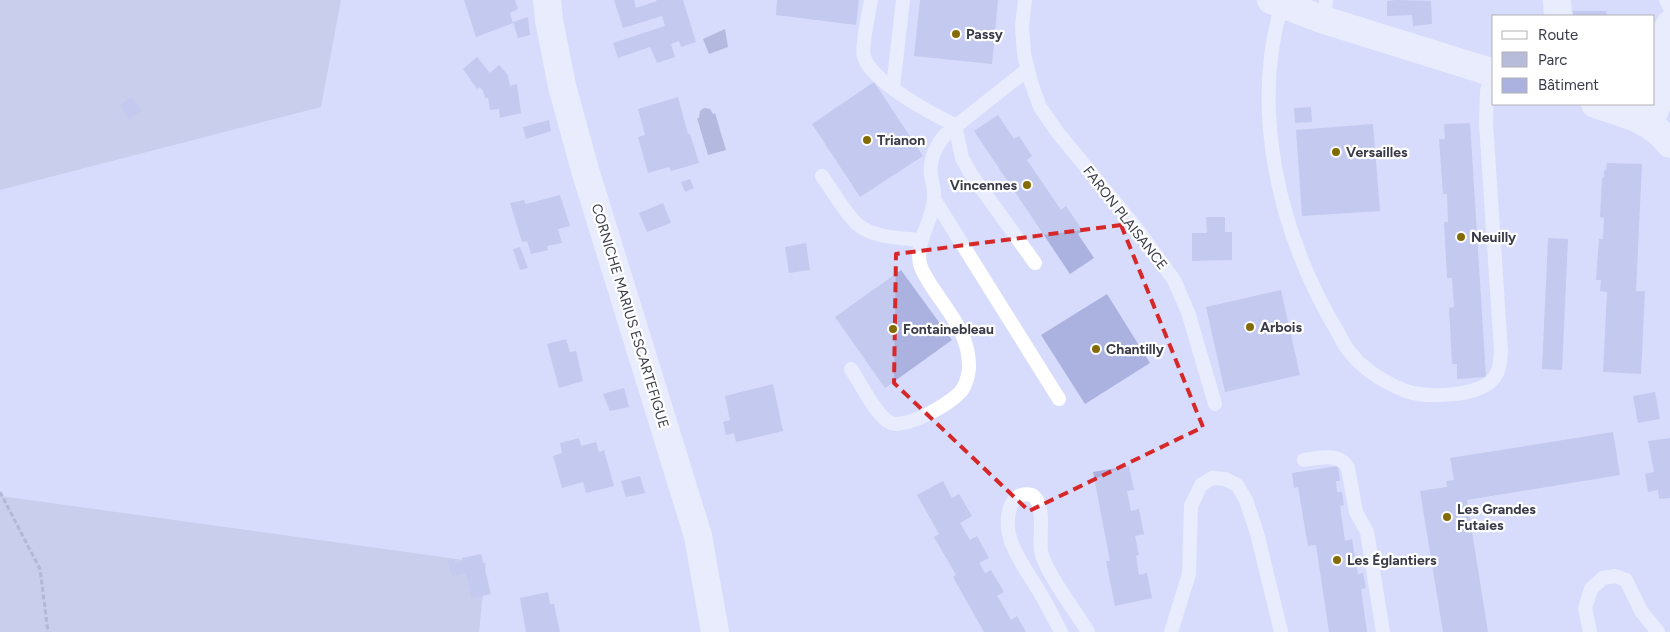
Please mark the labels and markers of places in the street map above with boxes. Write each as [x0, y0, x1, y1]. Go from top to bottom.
place label: Passy [966, 26, 1004, 43]
marker: Passy [950, 28, 962, 40]
place label: Trianon [877, 132, 925, 149]
marker: Trianon [861, 134, 873, 146]
place label: Versailles [1346, 144, 1408, 161]
marker: Versailles [1330, 146, 1342, 158]
place label: Vincennes [950, 177, 1017, 194]
marker: Vincennes [1021, 179, 1033, 191]
place label: Neuilly [1471, 229, 1517, 246]
marker: Neuilly [1455, 231, 1467, 243]
place label: Arbois [1260, 319, 1302, 336]
place label: Fontainebleau [903, 321, 994, 338]
marker: Arbois [1244, 321, 1256, 333]
marker: Fontainebleau [887, 323, 899, 335]
place label: Chantilly [1106, 341, 1165, 358]
marker: Chantilly [1090, 343, 1102, 355]
place label: Les Grandes Futaies [1457, 501, 1536, 534]
marker: Les Grandes Futaies [1441, 511, 1453, 523]
place label: Les Églantiers [1347, 552, 1437, 569]
marker: Les Églantiers [1331, 554, 1343, 566]

